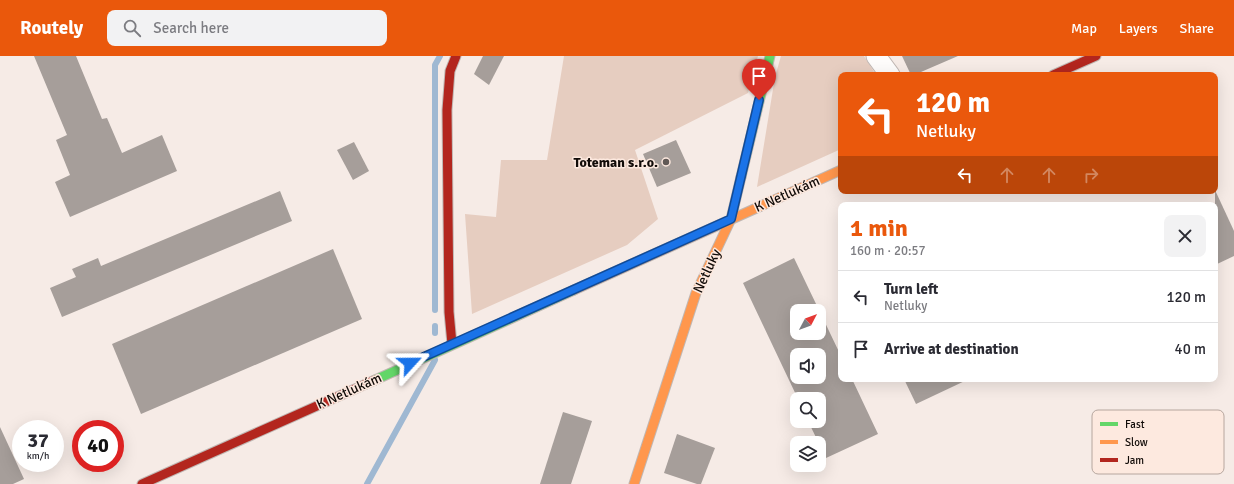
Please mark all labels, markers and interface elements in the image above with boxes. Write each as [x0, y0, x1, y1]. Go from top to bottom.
search box [107, 10, 387, 46]
text: Routely [20, 16, 83, 40]
icon: search [121, 17, 143, 39]
text: Search here [153, 19, 229, 37]
text: Map [1071, 20, 1097, 37]
text: Layers [1119, 20, 1158, 37]
text: Share [1180, 20, 1214, 37]
pin [742, 59, 776, 100]
icon: arrive [748, 65, 770, 87]
text: 120 m [916, 86, 990, 120]
icon: left [850, 88, 902, 140]
text: Netluky [916, 120, 976, 142]
place label: Toteman s.r.o. [573, 154, 658, 171]
marker: Toteman s.r.o. [661, 157, 671, 167]
icon: left [954, 164, 976, 186]
icon: ahead [996, 164, 1018, 186]
icon: ahead [1038, 164, 1060, 186]
icon: right [1080, 164, 1102, 186]
street label: K Netlukám [752, 172, 822, 216]
text: 1 min [850, 213, 908, 243]
button: close [1164, 215, 1206, 257]
text: 160 m · 20:57 [850, 243, 926, 259]
street label: Netluky [689, 246, 725, 296]
text: Turn left [884, 280, 938, 298]
icon: left [850, 286, 872, 308]
text: 120 m [1166, 288, 1206, 306]
text: Netluky [884, 298, 927, 314]
north arrow [790, 304, 826, 340]
map controls [790, 304, 826, 472]
icon: arrive [850, 338, 872, 360]
text: Arrive at destination [884, 340, 1019, 358]
text: 40 m [1175, 340, 1206, 358]
position arrow [389, 342, 431, 384]
button: sound [790, 348, 826, 384]
street label: K Netlukám [314, 369, 384, 413]
button: search [790, 392, 826, 428]
legend [1092, 410, 1224, 474]
text: Fast [1125, 418, 1145, 431]
speed limit sign: 40 [72, 420, 124, 472]
text: 37 [27, 428, 49, 453]
button: layers [790, 436, 826, 472]
text: Slow [1125, 436, 1148, 449]
text: km/h [27, 450, 49, 462]
text: Jam [1125, 454, 1144, 467]

